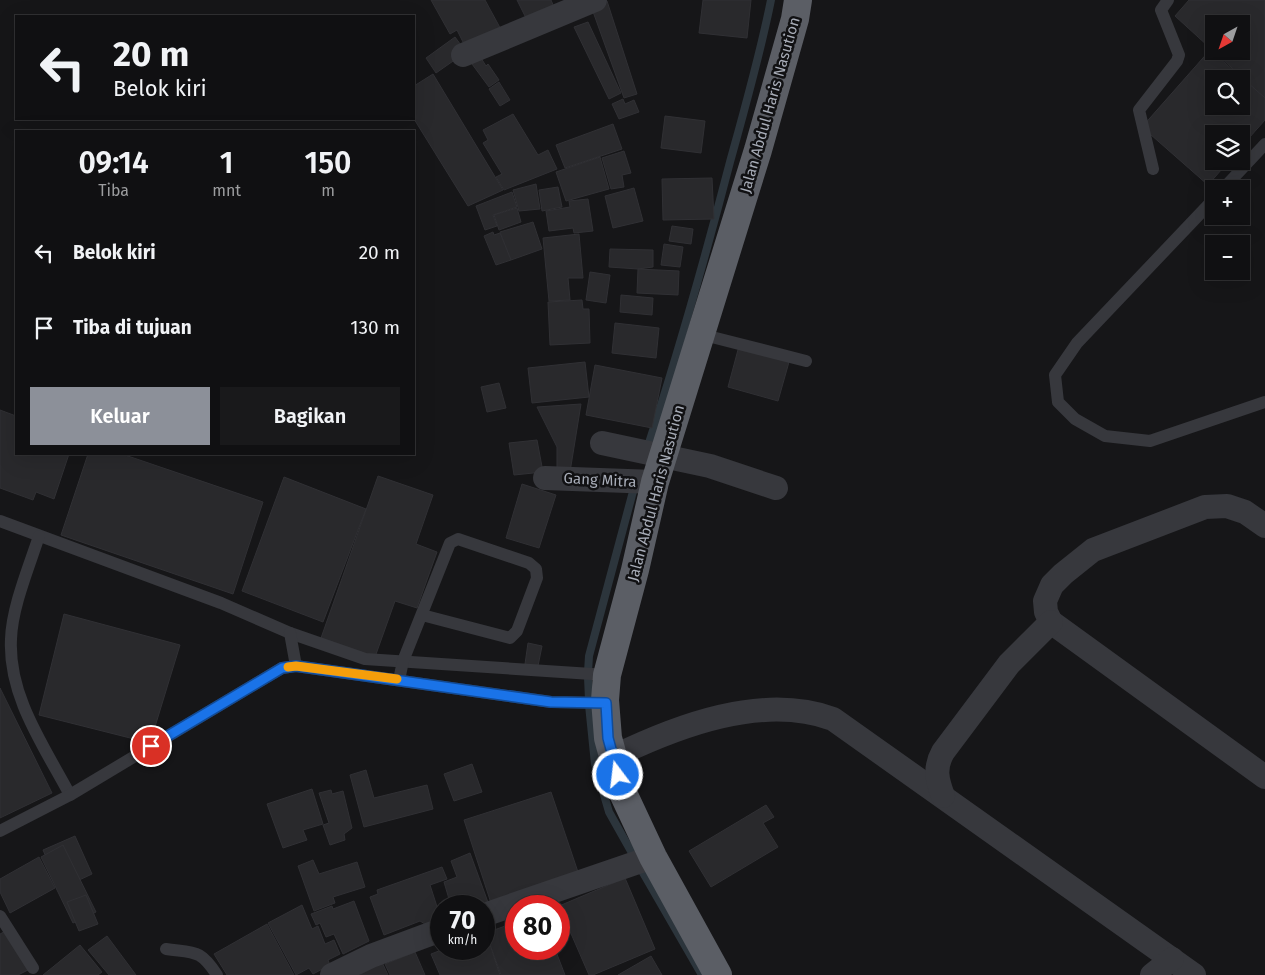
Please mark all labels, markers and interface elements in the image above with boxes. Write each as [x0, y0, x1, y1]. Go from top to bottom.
street label: Jalan Abdul Haris Nasution [736, 15, 804, 195]
north arrow [1205, 15, 1250, 60]
map controls [1205, 15, 1250, 280]
text: 20 m [113, 33, 189, 75]
icon: left [30, 35, 95, 100]
button: search [1205, 70, 1250, 115]
text: Belok kiri [113, 75, 207, 102]
button: layers [1205, 125, 1250, 170]
text: 09:14 [79, 145, 149, 181]
text: 1 [220, 145, 233, 181]
text: 150 [305, 145, 351, 181]
button: + [1205, 180, 1250, 225]
text: Tiba [98, 181, 129, 200]
text: mnt [212, 181, 241, 200]
text: m [321, 181, 335, 200]
button: − [1205, 235, 1250, 280]
icon: left [30, 239, 58, 267]
text: Belok kiri [73, 241, 156, 264]
text: 20 m [359, 241, 400, 264]
icon: arrive [30, 314, 58, 342]
text: Tiba di tujuan [73, 316, 192, 339]
text: 130 m [350, 316, 400, 339]
button: Keluar [30, 387, 210, 445]
button: Bagikan [220, 387, 400, 445]
street label: Jalan Abdul Haris Nasution [624, 403, 688, 583]
street label: Gang Mitra [563, 469, 637, 491]
pin [130, 725, 172, 767]
icon: arrive [137, 732, 165, 760]
position arrow [591, 748, 643, 800]
speed limit sign: 80 [505, 895, 570, 960]
text: 70 [449, 906, 476, 936]
text: km/h [448, 933, 477, 947]

